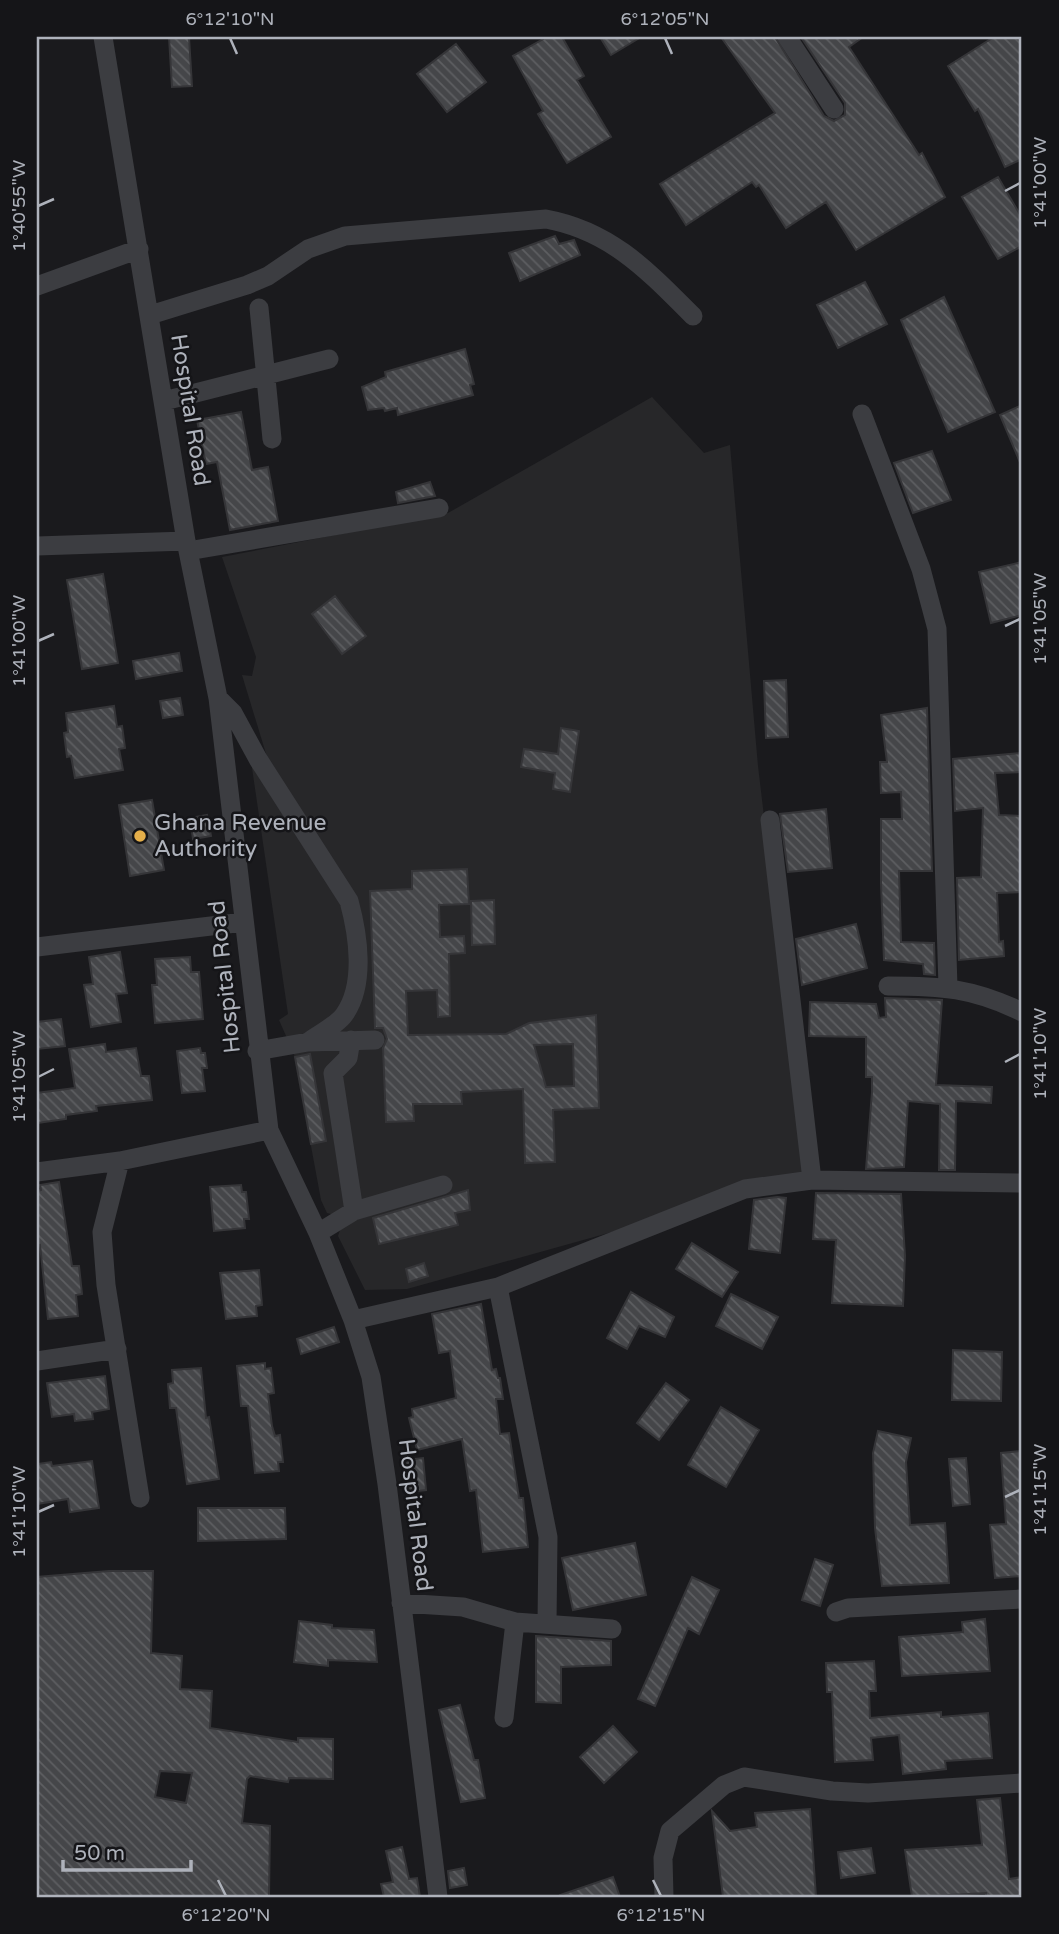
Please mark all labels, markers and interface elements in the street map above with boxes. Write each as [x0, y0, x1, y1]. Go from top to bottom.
text: 6°12'10"N [186, 8, 275, 30]
text: 6°12'05"N [621, 8, 710, 30]
text: 1°41'00"W [1029, 137, 1051, 229]
text: 1°40'55"W [8, 160, 30, 252]
street label: Hospital Road [164, 332, 216, 488]
text: 1°41'05"W [1029, 573, 1051, 665]
text: 1°41'00"W [8, 595, 30, 687]
place label: Ghana Revenue Authority [154, 809, 327, 863]
marker: Ghana Revenue Authority [132, 828, 148, 844]
street label: Hospital Road [203, 899, 247, 1055]
text: 1°41'10"W [1029, 1008, 1051, 1100]
text: 1°41'05"W [8, 1031, 30, 1123]
street label: Hospital Road [392, 1437, 438, 1593]
text: 1°41'15"W [1029, 1444, 1051, 1536]
text: 1°41'10"W [8, 1466, 30, 1558]
scale bar [63, 1829, 191, 1873]
text: 50 m [74, 1841, 125, 1866]
text: 6°12'20"N [182, 1904, 271, 1926]
text: 6°12'15"N [617, 1904, 706, 1926]

